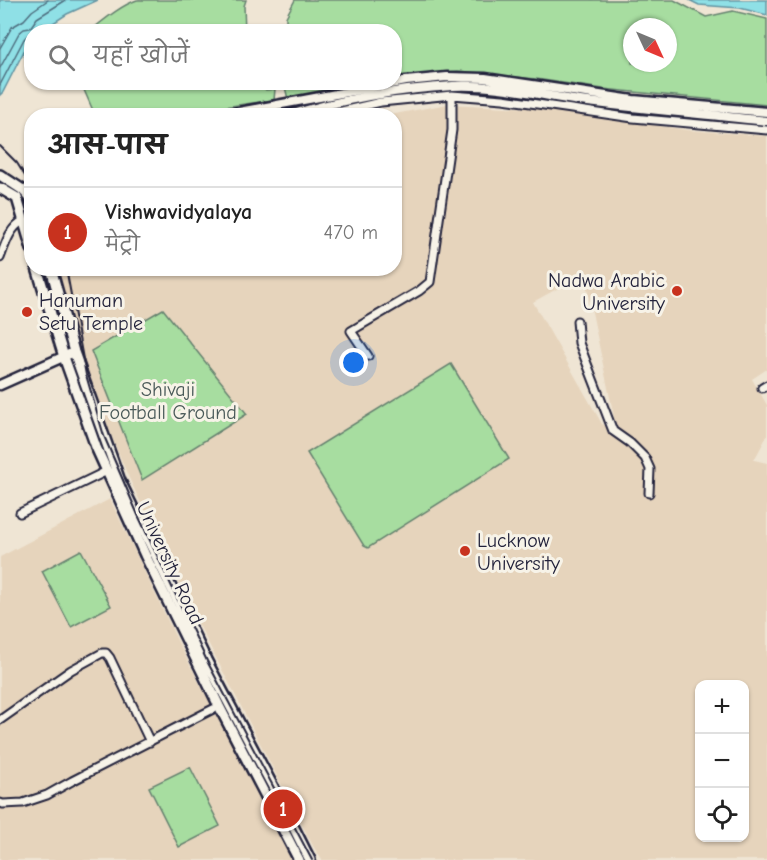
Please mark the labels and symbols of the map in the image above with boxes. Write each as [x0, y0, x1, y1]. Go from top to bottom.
north arrow [623, 18, 677, 72]
place label: Nadwa Arabic University [548, 269, 665, 315]
marker: Nadwa Arabic University [670, 284, 684, 298]
place label: Hanuman Setu Temple [39, 289, 143, 335]
marker: Hanuman Setu Temple [20, 305, 34, 319]
your location [339, 348, 368, 377]
park label: Shivaji Football Ground [99, 378, 237, 424]
street label: University Road [132, 498, 208, 628]
place label: Lucknow University [477, 529, 560, 575]
marker: Lucknow University [458, 544, 472, 558]
pin: 1 [264, 786, 302, 832]

